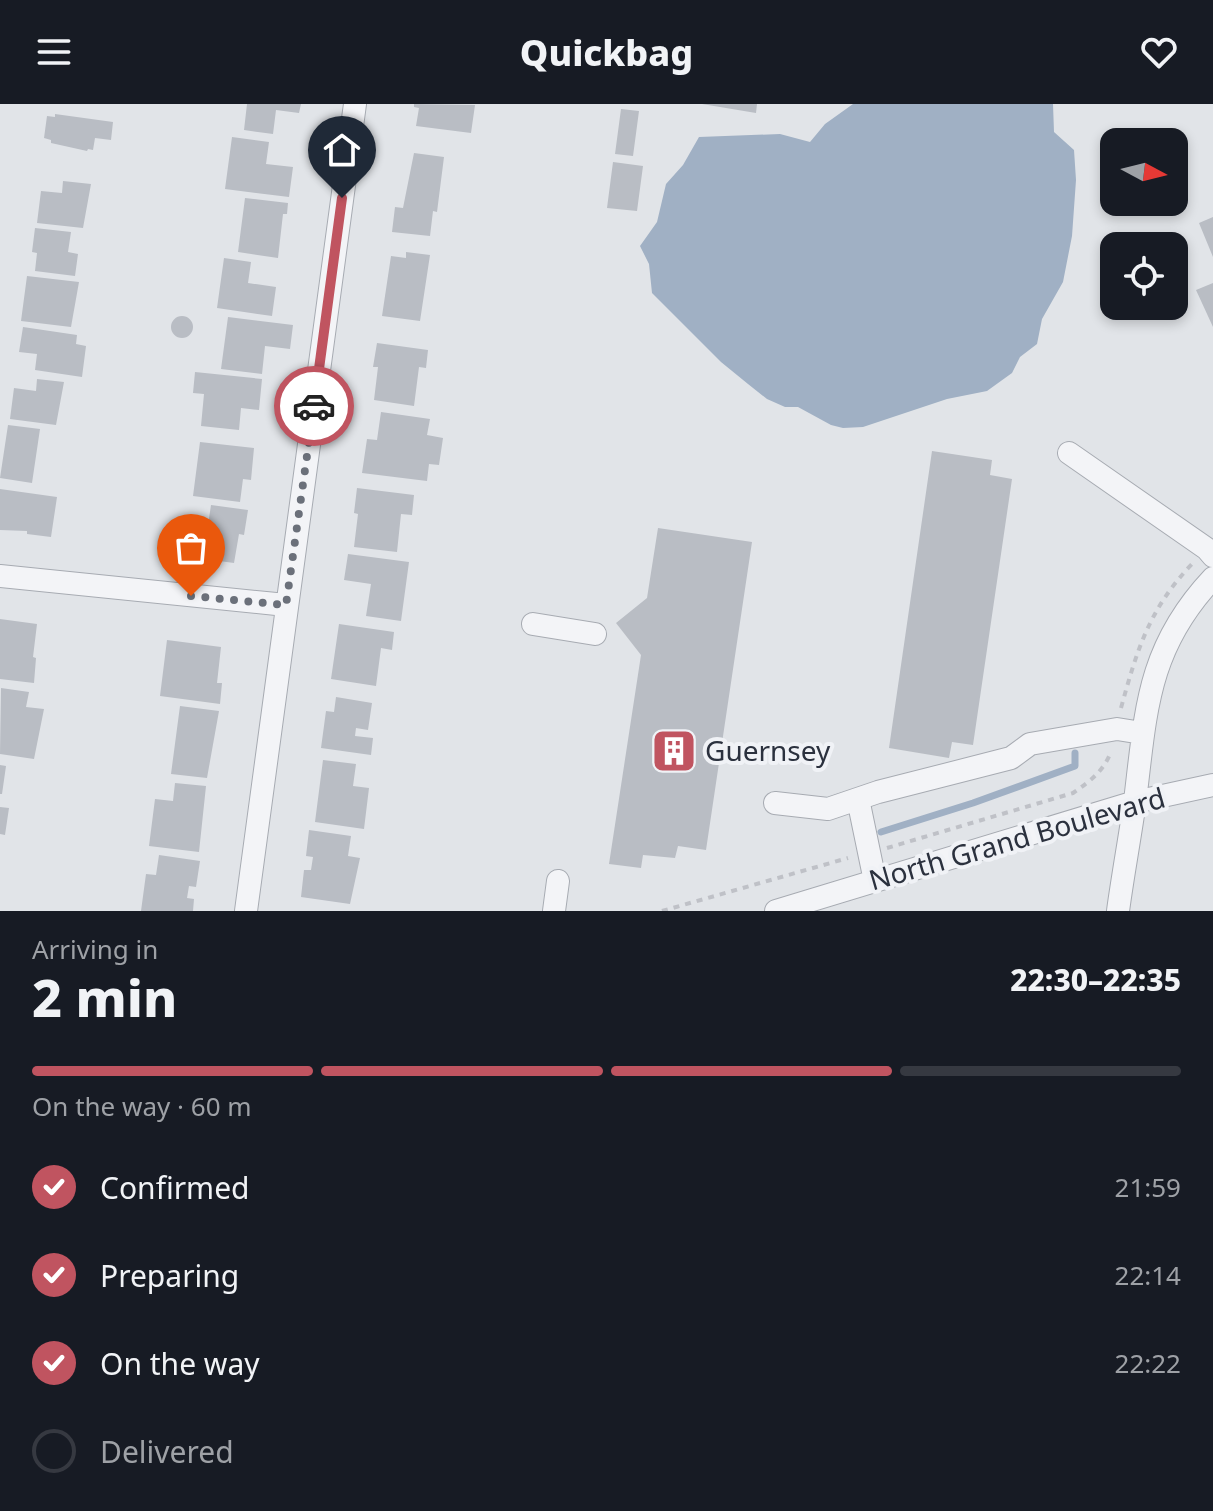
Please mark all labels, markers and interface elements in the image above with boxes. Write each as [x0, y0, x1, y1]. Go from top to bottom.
text: Quickbag [520, 28, 693, 77]
icon: menu [32, 30, 76, 74]
icon: heart [1137, 30, 1181, 74]
pin [308, 116, 376, 198]
icon: home [320, 128, 364, 172]
north arrow [1100, 128, 1188, 216]
map controls [1100, 128, 1188, 320]
button: locate [1100, 232, 1188, 320]
courier [274, 366, 354, 446]
icon: car [292, 384, 336, 428]
pin [157, 514, 225, 596]
icon: bag [169, 526, 213, 570]
building icon: Guernsey [650, 727, 698, 775]
place label: Guernsey [705, 731, 831, 769]
street label: North Grand Boulevard [864, 778, 1169, 899]
text: Arriving in [32, 931, 158, 967]
text: 22:30–22:35 [1010, 959, 1181, 1000]
text: 2 min [32, 961, 177, 1032]
text: On the way · 60 m [32, 1088, 252, 1124]
icon: check [32, 1165, 76, 1209]
text: Confirmed [100, 1167, 250, 1208]
text: 21:59 [1115, 1169, 1181, 1205]
icon: check [32, 1253, 76, 1297]
text: Preparing [100, 1255, 239, 1296]
text: 22:14 [1115, 1257, 1181, 1293]
icon: check [32, 1341, 76, 1385]
text: On the way [100, 1343, 260, 1384]
text: 22:22 [1115, 1345, 1181, 1381]
text: Delivered [100, 1431, 234, 1472]

